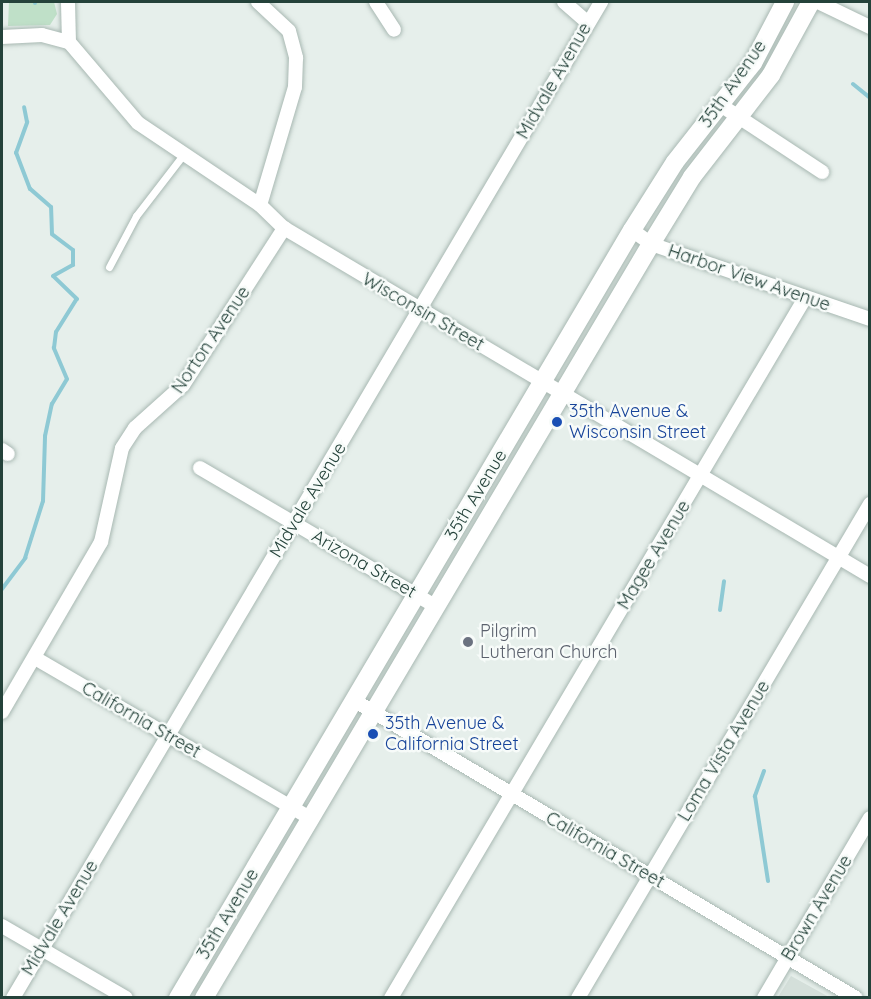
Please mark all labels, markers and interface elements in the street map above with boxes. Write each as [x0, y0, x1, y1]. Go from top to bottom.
street label: Midvale Avenue [512, 19, 596, 143]
street label: 35th Avenue [695, 36, 771, 132]
street label: Harbor View Avenue [665, 240, 833, 316]
street label: Wisconsin Street [358, 268, 488, 356]
street label: Norton Avenue [167, 282, 255, 398]
place label: 35th Avenue & Wisconsin Street [569, 401, 706, 444]
marker: 35th Avenue & Wisconsin Street [550, 415, 564, 429]
street label: Midvale Avenue [265, 438, 351, 562]
street label: 35th Avenue [440, 446, 512, 544]
street label: Magee Avenue [613, 497, 695, 613]
street label: Arizona Street [308, 525, 420, 603]
place label: Pilgrim Lutheran Church [480, 621, 618, 664]
marker: Pilgrim Lutheran Church [461, 635, 475, 649]
street label: California Street [78, 677, 204, 763]
street label: Loma Vista Avenue [673, 677, 775, 825]
place label: 35th Avenue & California Street [385, 713, 519, 756]
marker: 35th Avenue & California Street [366, 727, 380, 741]
street label: California Street [542, 807, 668, 893]
street label: Brown Avenue [777, 851, 857, 965]
street label: Midvale Avenue [17, 856, 103, 980]
street label: 35th Avenue [192, 865, 264, 963]

